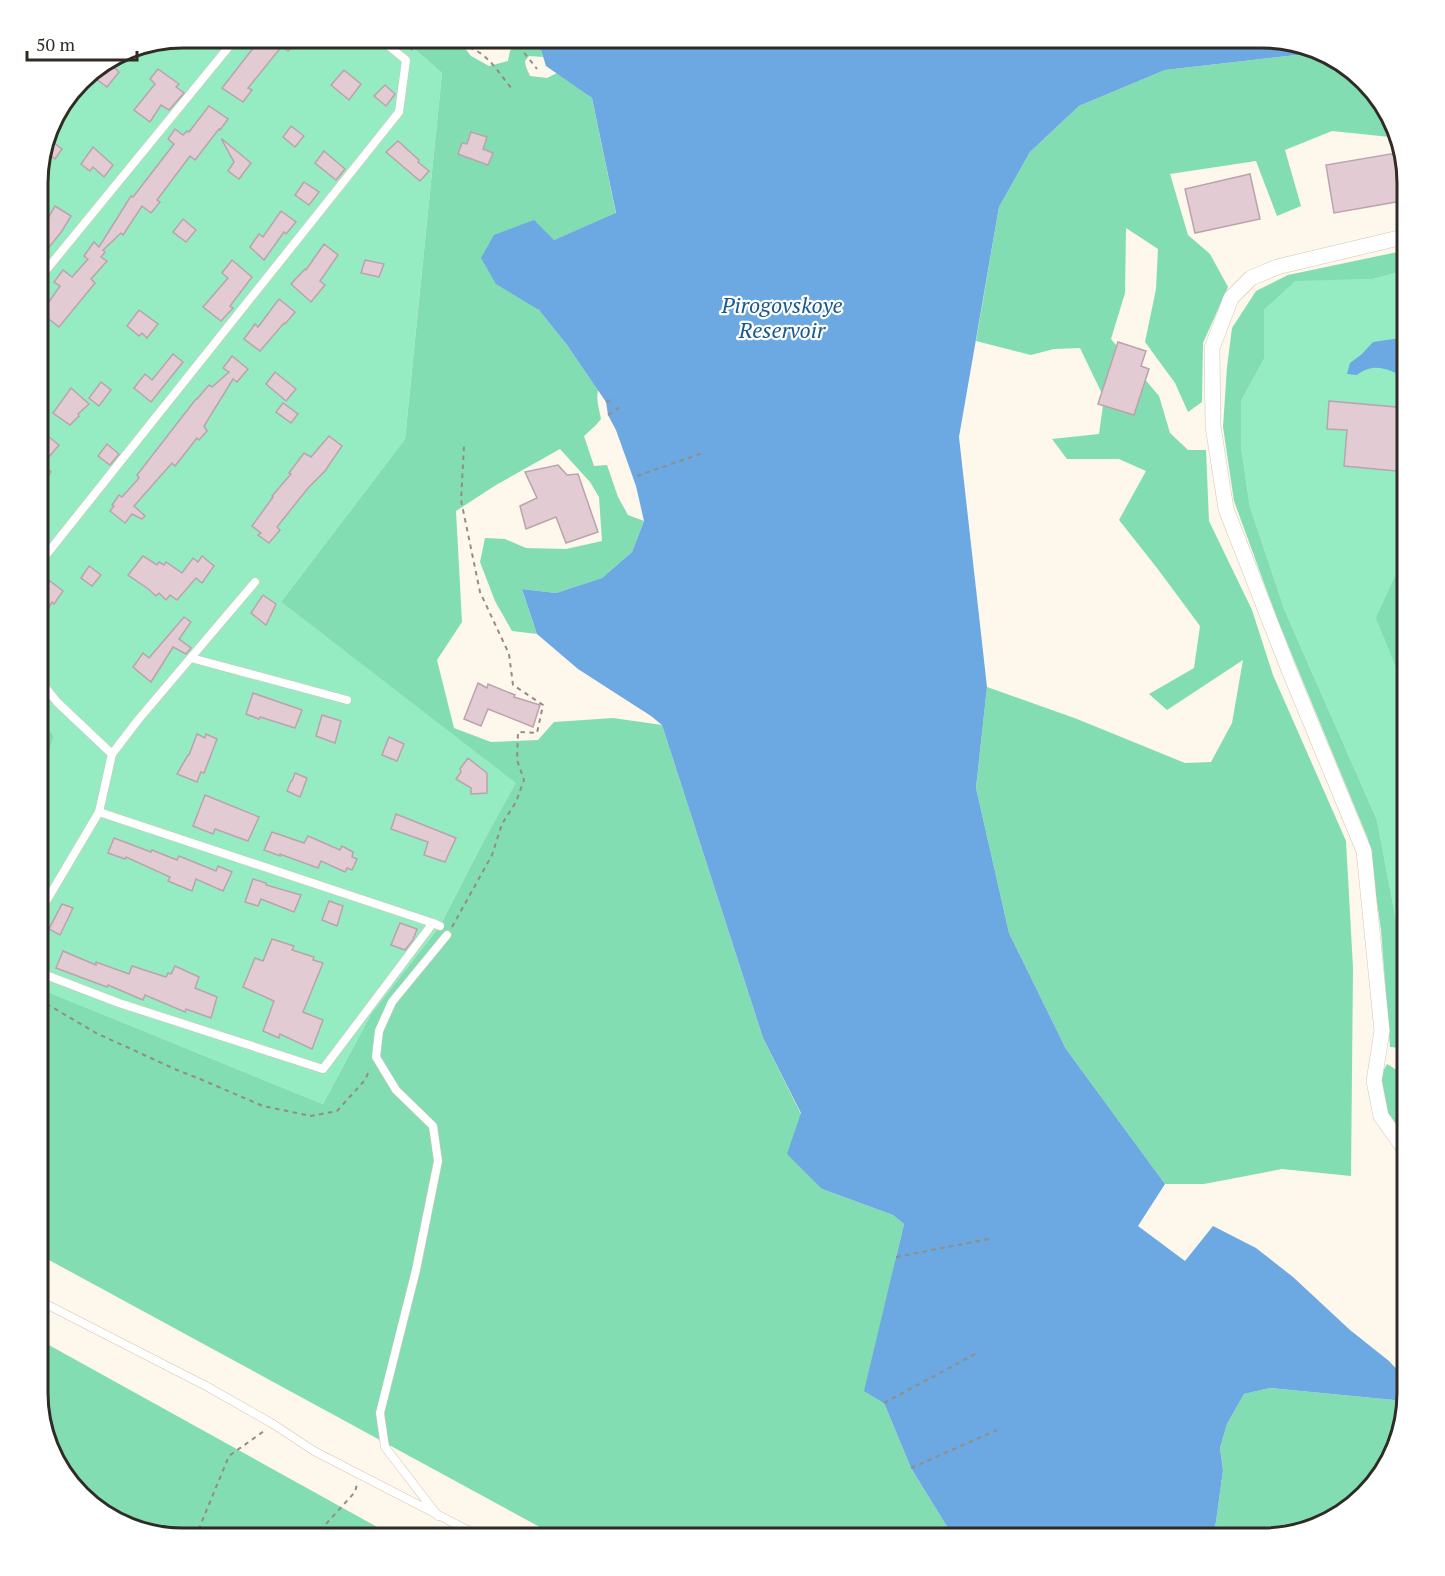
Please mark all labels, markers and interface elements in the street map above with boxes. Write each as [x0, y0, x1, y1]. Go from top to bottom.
scale bar [27, 24, 136, 62]
text: 50 m [36, 32, 76, 56]
water label: Pirogovskoye Reservoir [721, 290, 842, 344]

